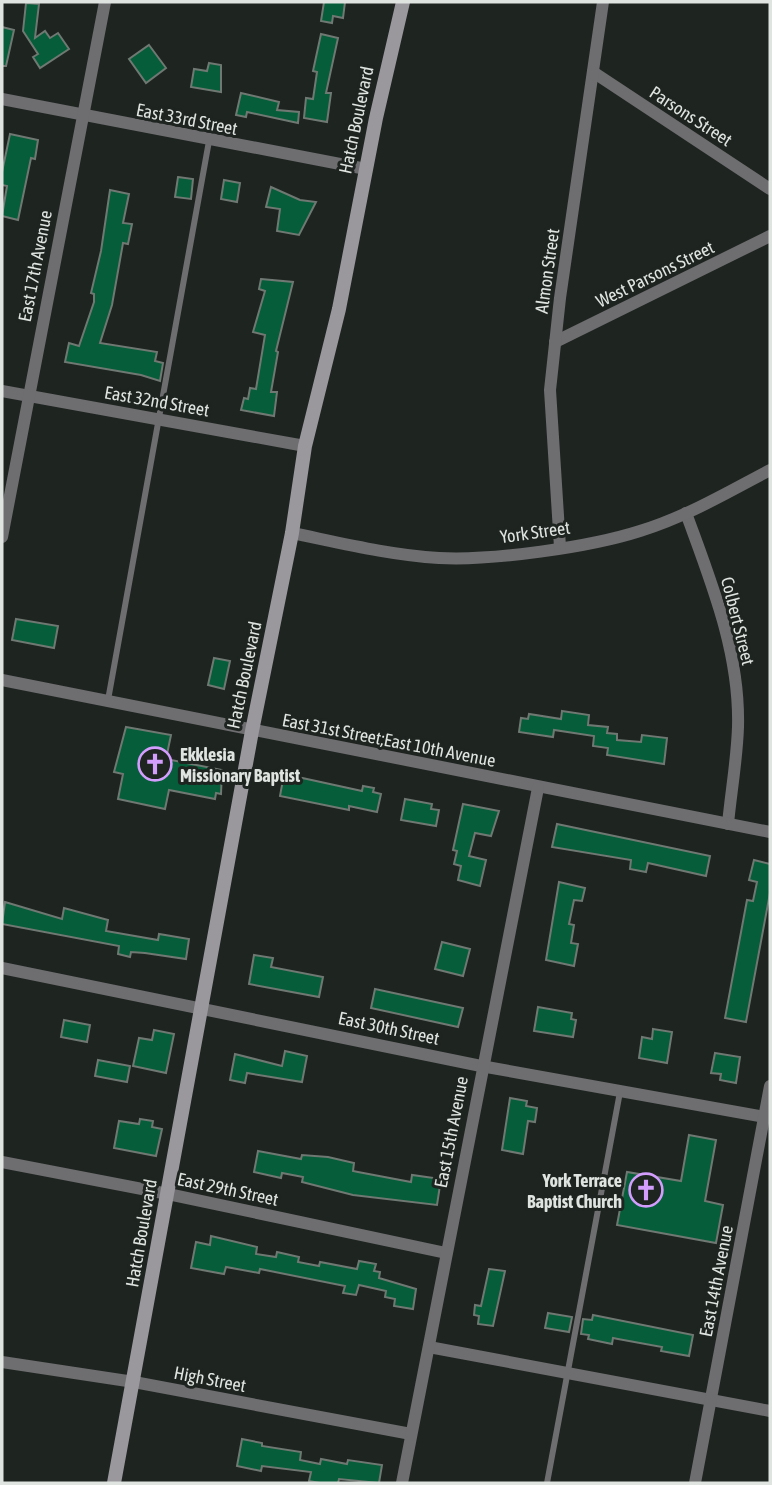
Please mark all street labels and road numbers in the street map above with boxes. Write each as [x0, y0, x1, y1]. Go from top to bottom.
street label: Hatch Boulevard [334, 64, 378, 176]
street label: Parsons Street [646, 82, 736, 150]
street label: East 33rd Street [135, 99, 239, 139]
street label: East 17th Avenue [14, 208, 56, 324]
street label: Almon Street [531, 227, 563, 315]
street label: West Parsons Street [593, 236, 717, 312]
street label: East 32nd Street [103, 381, 211, 421]
street label: York Street [499, 517, 571, 547]
street label: Colbert Street [717, 575, 759, 667]
street label: Hatch Boulevard [222, 619, 266, 731]
street label: East 31st Street;East 10th Avenue [281, 709, 497, 771]
street label: East 30th Street [337, 1007, 441, 1049]
street label: East 15th Avenue [430, 1074, 472, 1190]
street label: East 29th Street [176, 1168, 280, 1210]
street label: Hatch Boulevard [121, 1177, 161, 1289]
street label: East 14th Avenue [695, 1223, 737, 1339]
street label: High Street [172, 1362, 248, 1396]

